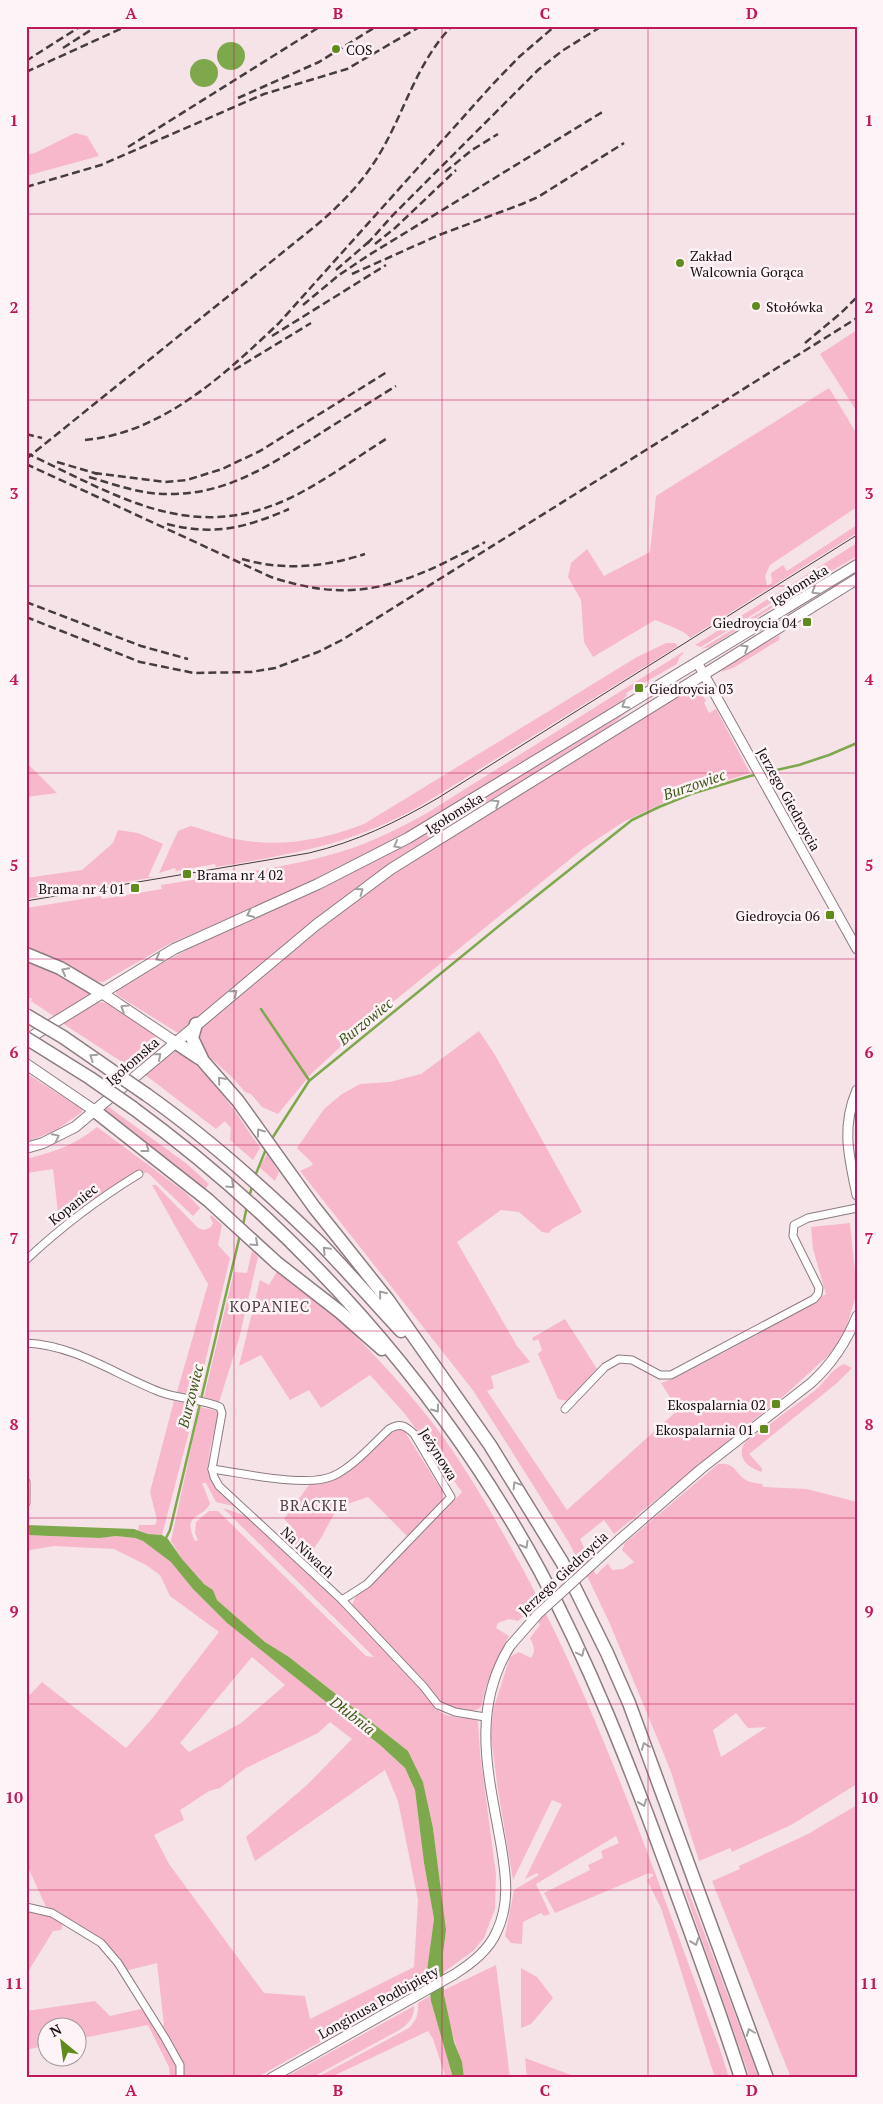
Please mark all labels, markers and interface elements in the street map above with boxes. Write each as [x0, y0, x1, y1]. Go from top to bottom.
text: A [125, 2, 137, 24]
text: B [333, 2, 343, 24]
text: C [540, 2, 550, 24]
text: D [746, 2, 758, 24]
place label: COS [346, 40, 373, 59]
marker: COS [330, 43, 342, 55]
text: 1 [9, 109, 19, 131]
text: 1 [864, 109, 874, 131]
place label: Zakład Walcownia Gorąca [690, 246, 804, 281]
marker: Zakład Walcownia Gorąca [674, 257, 686, 269]
text: 2 [9, 296, 19, 318]
text: 2 [864, 296, 874, 318]
place label: Stołówka [766, 297, 823, 316]
marker: Stołówka [750, 300, 762, 312]
text: 3 [9, 482, 19, 504]
text: 3 [864, 482, 874, 504]
street label: Igołomska [767, 560, 831, 610]
one-way arrow [812, 584, 821, 594]
place label: Giedroycia 04 [713, 613, 798, 632]
marker: Giedroycia 04 [801, 616, 813, 628]
one-way arrow [740, 645, 749, 655]
text: 4 [9, 668, 19, 690]
text: 4 [864, 668, 874, 690]
place label: Giedroycia 03 [649, 679, 733, 698]
marker: Giedroycia 03 [633, 682, 645, 694]
one-way arrow [622, 699, 631, 709]
street label: Jerzego Giedroycia [753, 744, 825, 854]
water label: Burzowiec [659, 764, 728, 804]
street label: Igołomska [422, 788, 486, 838]
one-way arrow [491, 799, 500, 809]
one-way arrow [393, 838, 402, 848]
text: 5 [9, 854, 19, 876]
text: 5 [864, 854, 874, 876]
place label: Brama nr 4 02 [197, 865, 284, 884]
marker: Brama nr 4 02 [181, 868, 193, 880]
place label: Brama nr 4 01 [39, 879, 125, 898]
marker: Brama nr 4 01 [129, 882, 141, 894]
one-way arrow [354, 889, 363, 897]
place label: Giedroycia 06 [736, 906, 821, 925]
one-way arrow [246, 907, 255, 918]
marker: Giedroycia 06 [824, 909, 836, 921]
one-way arrow [155, 951, 164, 961]
one-way arrow [62, 967, 71, 977]
one-way arrow [228, 990, 237, 999]
water label: Burzowiec [333, 992, 397, 1050]
one-way arrow [120, 1004, 129, 1014]
street label: Igołomska [101, 1033, 163, 1089]
text: 6 [9, 1041, 19, 1063]
text: 6 [864, 1041, 874, 1063]
one-way arrow [153, 1053, 162, 1062]
one-way arrow [89, 1054, 98, 1063]
one-way arrow [217, 1077, 226, 1086]
one-way arrow [257, 1128, 266, 1138]
one-way arrow [51, 1134, 60, 1144]
one-way arrow [140, 1144, 149, 1152]
street label: Kopaniec [45, 1179, 101, 1229]
one-way arrow [225, 1179, 234, 1188]
text: 7 [9, 1227, 19, 1249]
text: 7 [864, 1227, 874, 1249]
one-way arrow [250, 1237, 259, 1246]
one-way arrow [323, 1246, 332, 1255]
one-way arrow [379, 1290, 388, 1299]
district label: KOPANIEC [229, 1296, 311, 1316]
water label: Burzowiec [172, 1362, 208, 1431]
place label: Ekospalarnia 02 [667, 1395, 766, 1414]
marker: Ekospalarnia 02 [770, 1398, 782, 1410]
one-way arrow [431, 1403, 439, 1412]
text: 8 [9, 1413, 19, 1435]
text: 8 [864, 1413, 874, 1435]
place label: Ekospalarnia 01 [655, 1420, 754, 1439]
marker: Ekospalarnia 01 [758, 1423, 770, 1435]
street label: Jeżynowa [415, 1424, 463, 1484]
one-way arrow [512, 1481, 522, 1490]
district label: BRACKIE [280, 1495, 348, 1515]
street label: Na Niwach [277, 1522, 339, 1582]
street label: Jerzego Giedroycia [514, 1527, 612, 1619]
one-way arrow [518, 1540, 528, 1549]
text: 9 [9, 1600, 19, 1622]
text: 9 [864, 1600, 874, 1622]
one-way arrow [574, 1648, 584, 1657]
water label: Dłubnia [326, 1691, 379, 1739]
one-way arrow [641, 1742, 651, 1751]
text: 10 [5, 1786, 23, 1808]
text: 10 [860, 1786, 878, 1808]
one-way arrow [637, 1799, 647, 1807]
one-way arrow [689, 1938, 699, 1946]
street label: Longinusa Podbipięty [314, 1961, 442, 2043]
text: 11 [5, 1972, 23, 1994]
text: 11 [860, 1972, 878, 1994]
north arrow [38, 2016, 88, 2066]
text: N [46, 2019, 65, 2041]
one-way arrow [746, 2028, 756, 2037]
text: A [125, 2079, 137, 2101]
text: B [333, 2079, 343, 2101]
text: C [540, 2079, 550, 2101]
text: D [746, 2079, 758, 2101]

